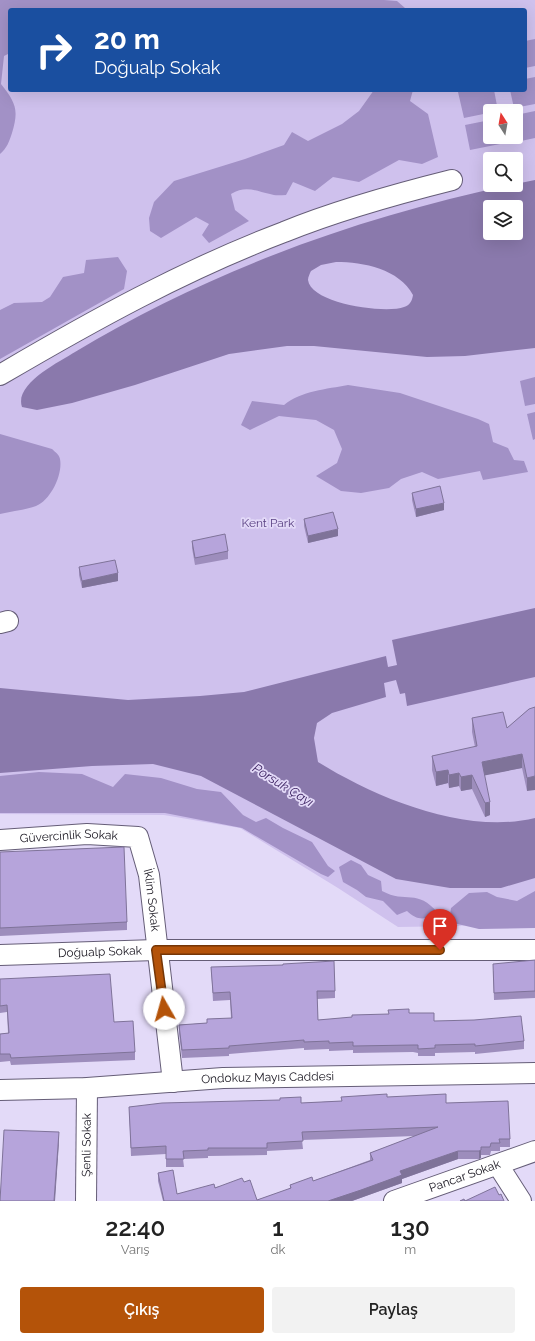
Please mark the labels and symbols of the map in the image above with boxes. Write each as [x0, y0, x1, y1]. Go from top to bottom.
north arrow [483, 104, 523, 144]
park label: Kent Park [242, 516, 295, 530]
water label: Porsuk Çayı [250, 760, 316, 810]
street label: Güvercinlik Sokak [19, 827, 119, 846]
street label: İklim Sokak [141, 867, 163, 933]
pin [423, 909, 457, 950]
street label: Doğualp Sokak [58, 943, 143, 960]
position arrow [143, 988, 185, 1030]
street label: Ondokuz Mayıs Caddesi [201, 1069, 334, 1087]
street label: Şenli Sokak [79, 1112, 94, 1177]
street label: Pancar Sokak [427, 1157, 503, 1195]

